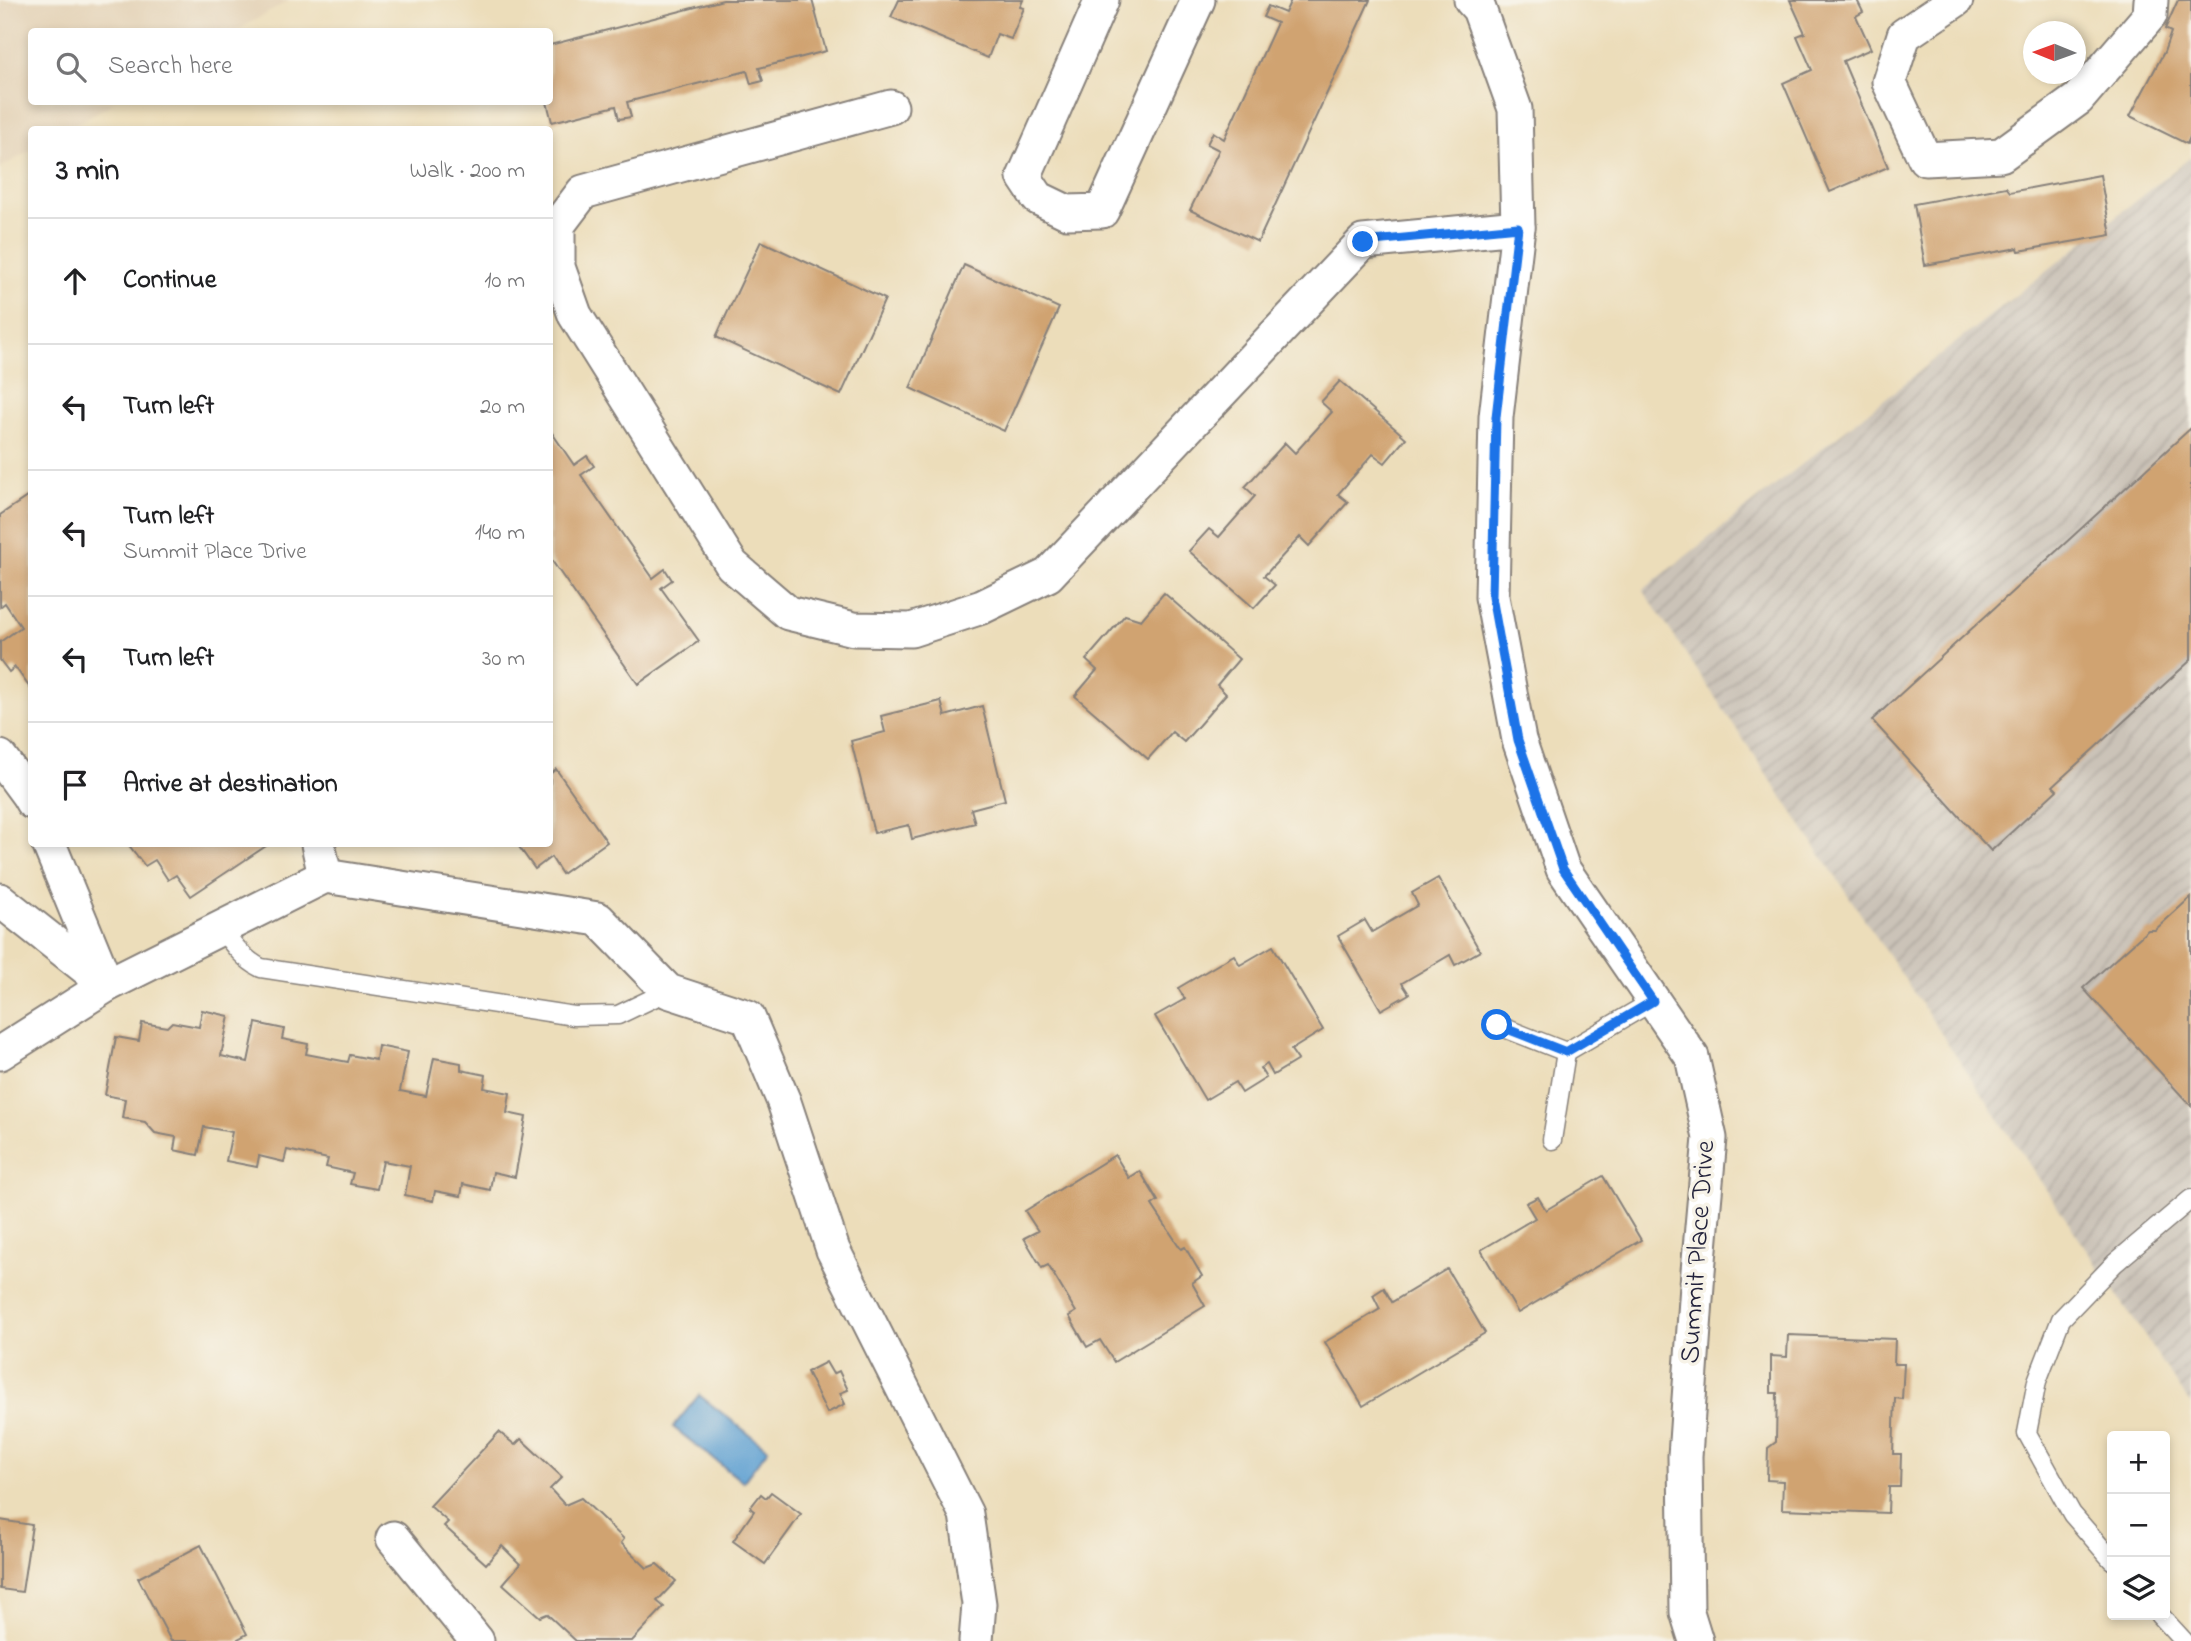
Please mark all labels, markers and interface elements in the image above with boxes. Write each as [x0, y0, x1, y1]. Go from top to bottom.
north arrow [2023, 21, 2086, 84]
search box [28, 28, 553, 105]
icon: search [52, 48, 90, 86]
text: Search here [108, 48, 233, 86]
text: 3 min [56, 150, 119, 194]
text: Walk · 200 m [410, 155, 525, 188]
route end [1347, 226, 1378, 257]
icon: ahead [56, 262, 94, 300]
text: Continue [123, 262, 216, 300]
text: 10 m [484, 265, 525, 298]
icon: left [56, 388, 94, 426]
text: Turn left [123, 388, 214, 426]
text: 20 m [480, 391, 525, 424]
text: Turn left [123, 498, 214, 536]
icon: left [56, 514, 94, 552]
text: 140 m [475, 517, 525, 550]
text: Summit Place Drive [123, 536, 307, 569]
icon: left [56, 640, 94, 678]
text: Turn left [123, 640, 214, 678]
text: 30 m [482, 643, 525, 676]
icon: arrive [56, 766, 94, 804]
text: Arrive at destination [123, 766, 338, 804]
route start [1481, 1009, 1512, 1040]
street label: Summit Place Drive [1671, 1139, 1727, 1365]
map controls [2107, 1431, 2170, 1620]
button: + [2107, 1431, 2170, 1494]
button: − [2107, 1494, 2170, 1557]
button: layers [2107, 1557, 2170, 1620]

